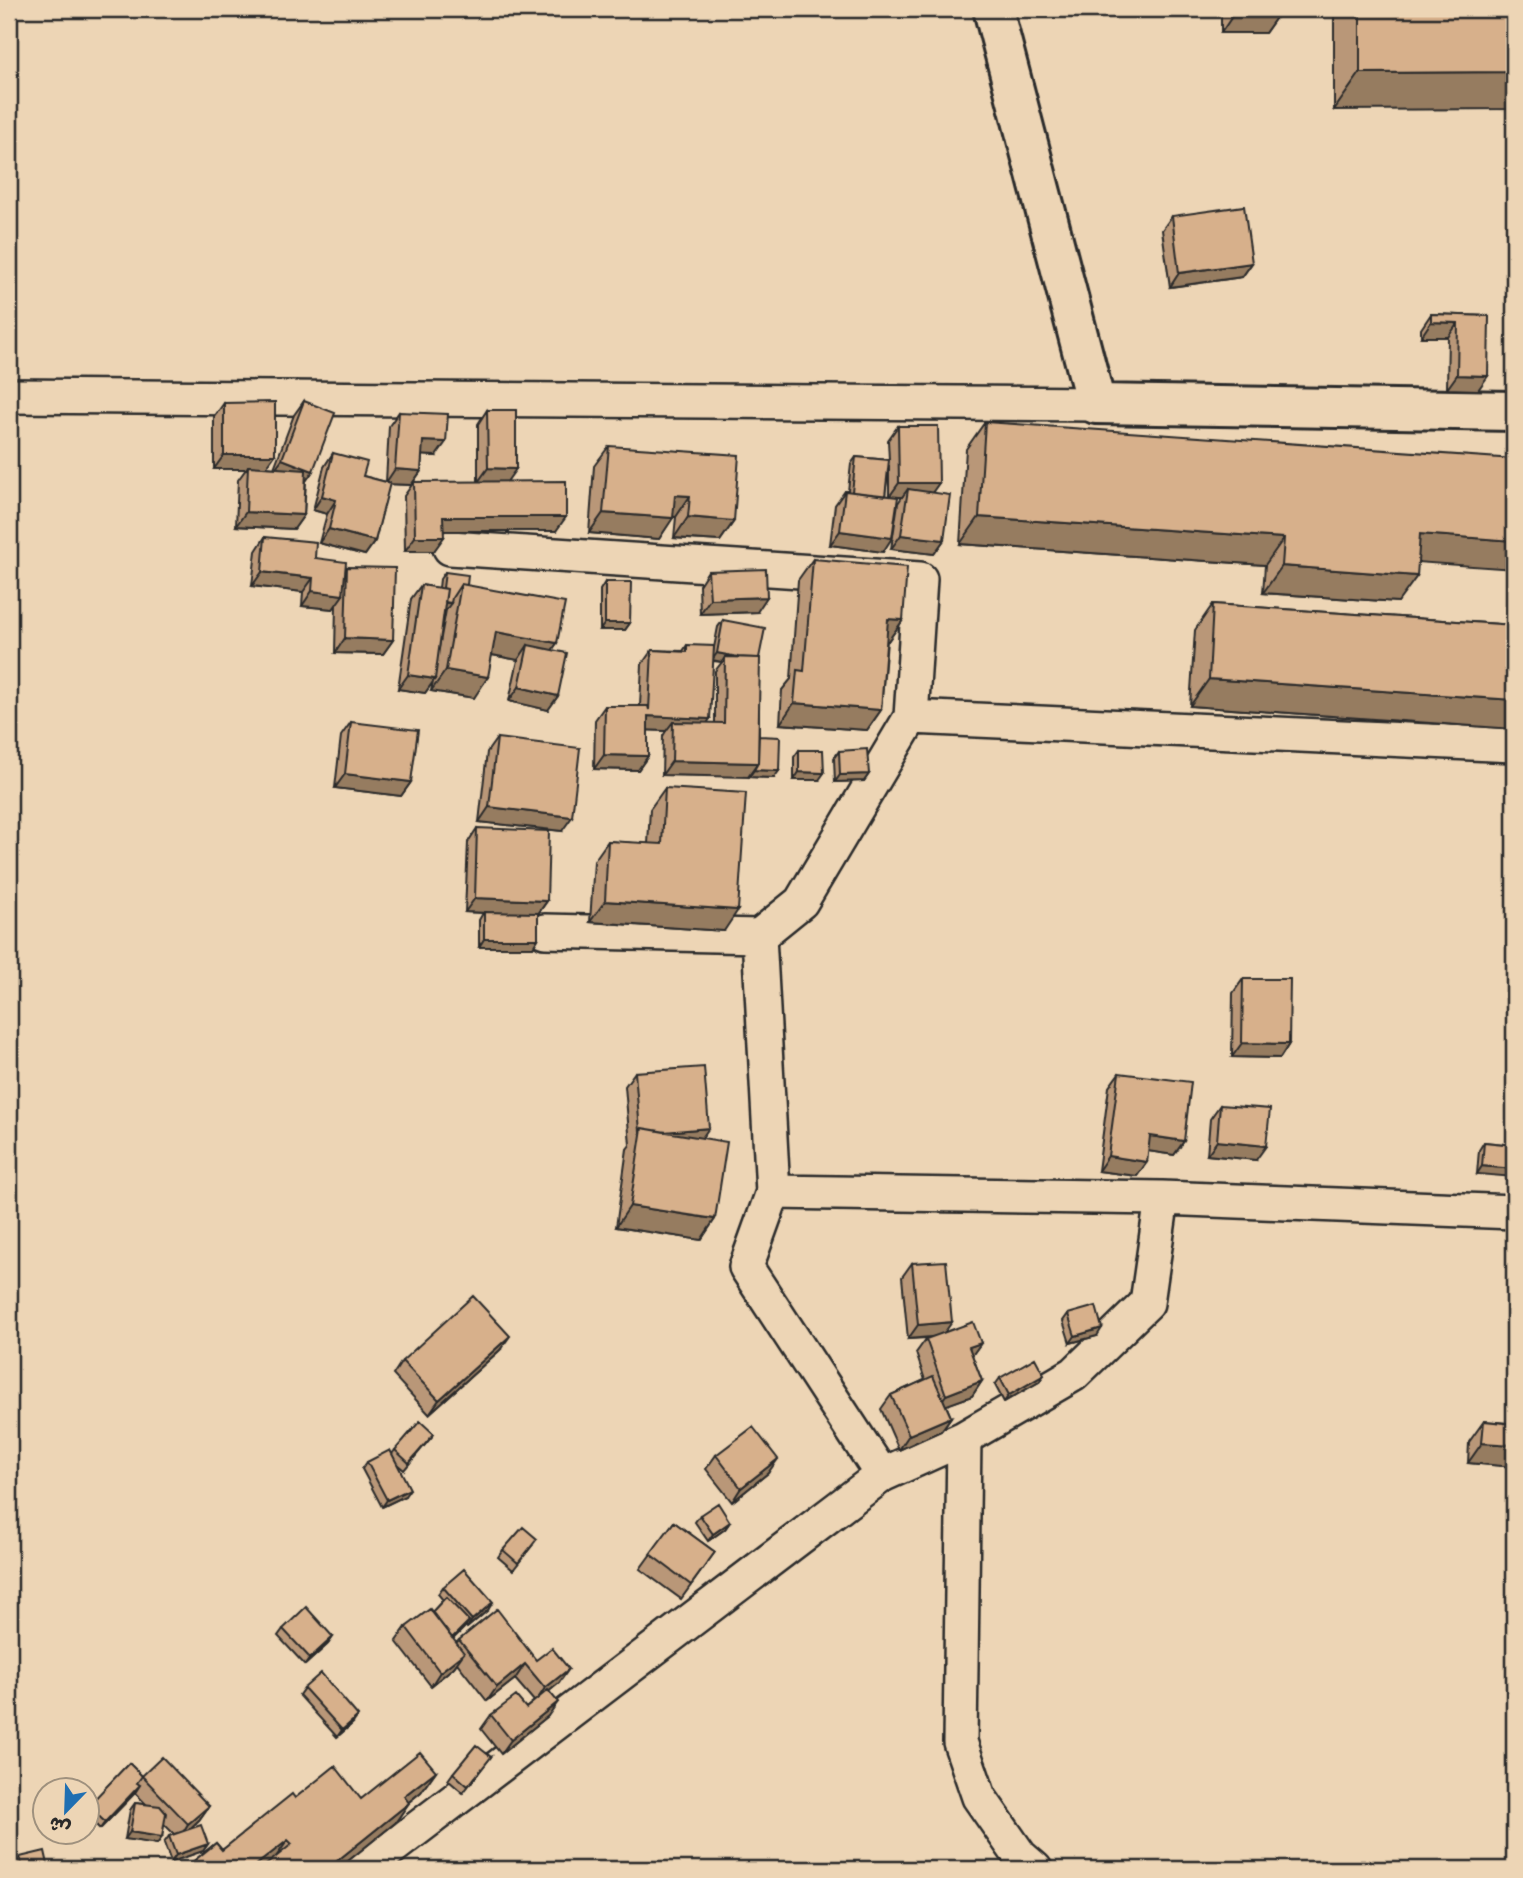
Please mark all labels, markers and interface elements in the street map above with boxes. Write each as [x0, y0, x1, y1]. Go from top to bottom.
north arrow [32, 1776, 102, 1846]
text: ش [44, 1811, 74, 1845]

